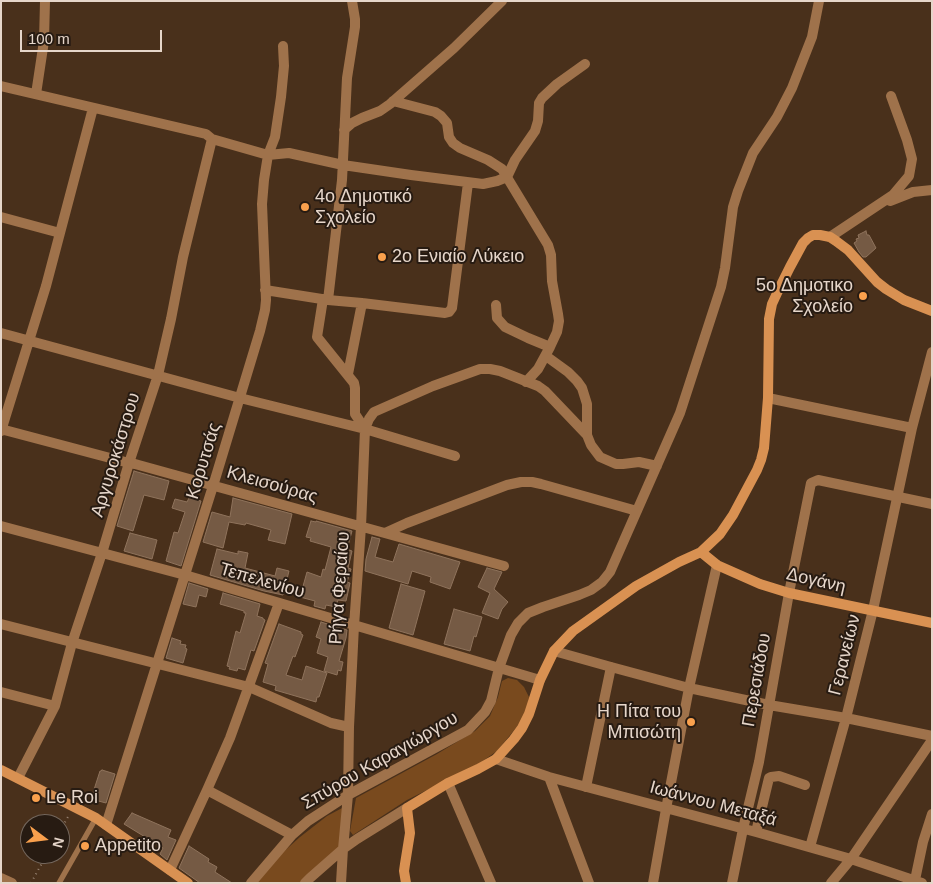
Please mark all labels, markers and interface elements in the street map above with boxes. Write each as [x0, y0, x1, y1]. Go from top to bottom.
scale bar [22, 20, 165, 52]
text: 100 m [28, 30, 70, 47]
place label: 4ο Δημοτικό Σχολείο [315, 186, 412, 228]
marker: 4ο Δημοτικό Σχολείο [299, 201, 311, 213]
place label: 2ο Ενιαίο Λύκειο [392, 246, 524, 268]
marker: 2ο Ενιαίο Λύκειο [376, 251, 388, 263]
place label: 5o Δημοτικο Σχολείο [756, 275, 853, 318]
marker: 5o Δημοτικο Σχολείο [857, 290, 869, 302]
street label: Αργυροκάστρου [87, 390, 145, 520]
street label: Κορυτσάς [182, 420, 226, 502]
street label: Κλεισούρας [224, 462, 320, 508]
street label: Ρήγα Φεραίου [325, 531, 355, 645]
street label: Τεπελενίου [217, 559, 307, 603]
street label: Δογάνη [784, 564, 848, 598]
street label: Γερανείων [825, 612, 865, 698]
street label: Περεσιάδου [738, 632, 776, 728]
place label: Η Πίτα του Μπισώτη [597, 701, 681, 744]
street label: Σπύρου Καραγιώργου [298, 707, 462, 815]
marker: Η Πίτα του Μπισώτη [685, 716, 697, 728]
street label: Ιωάννου Μεταξά [647, 777, 779, 831]
place label: Le Roi [46, 787, 98, 809]
marker: Le Roi [30, 792, 42, 804]
north arrow [20, 814, 70, 864]
place label: Appetito [95, 835, 161, 857]
text: N [49, 836, 68, 850]
marker: Appetito [79, 840, 91, 852]

